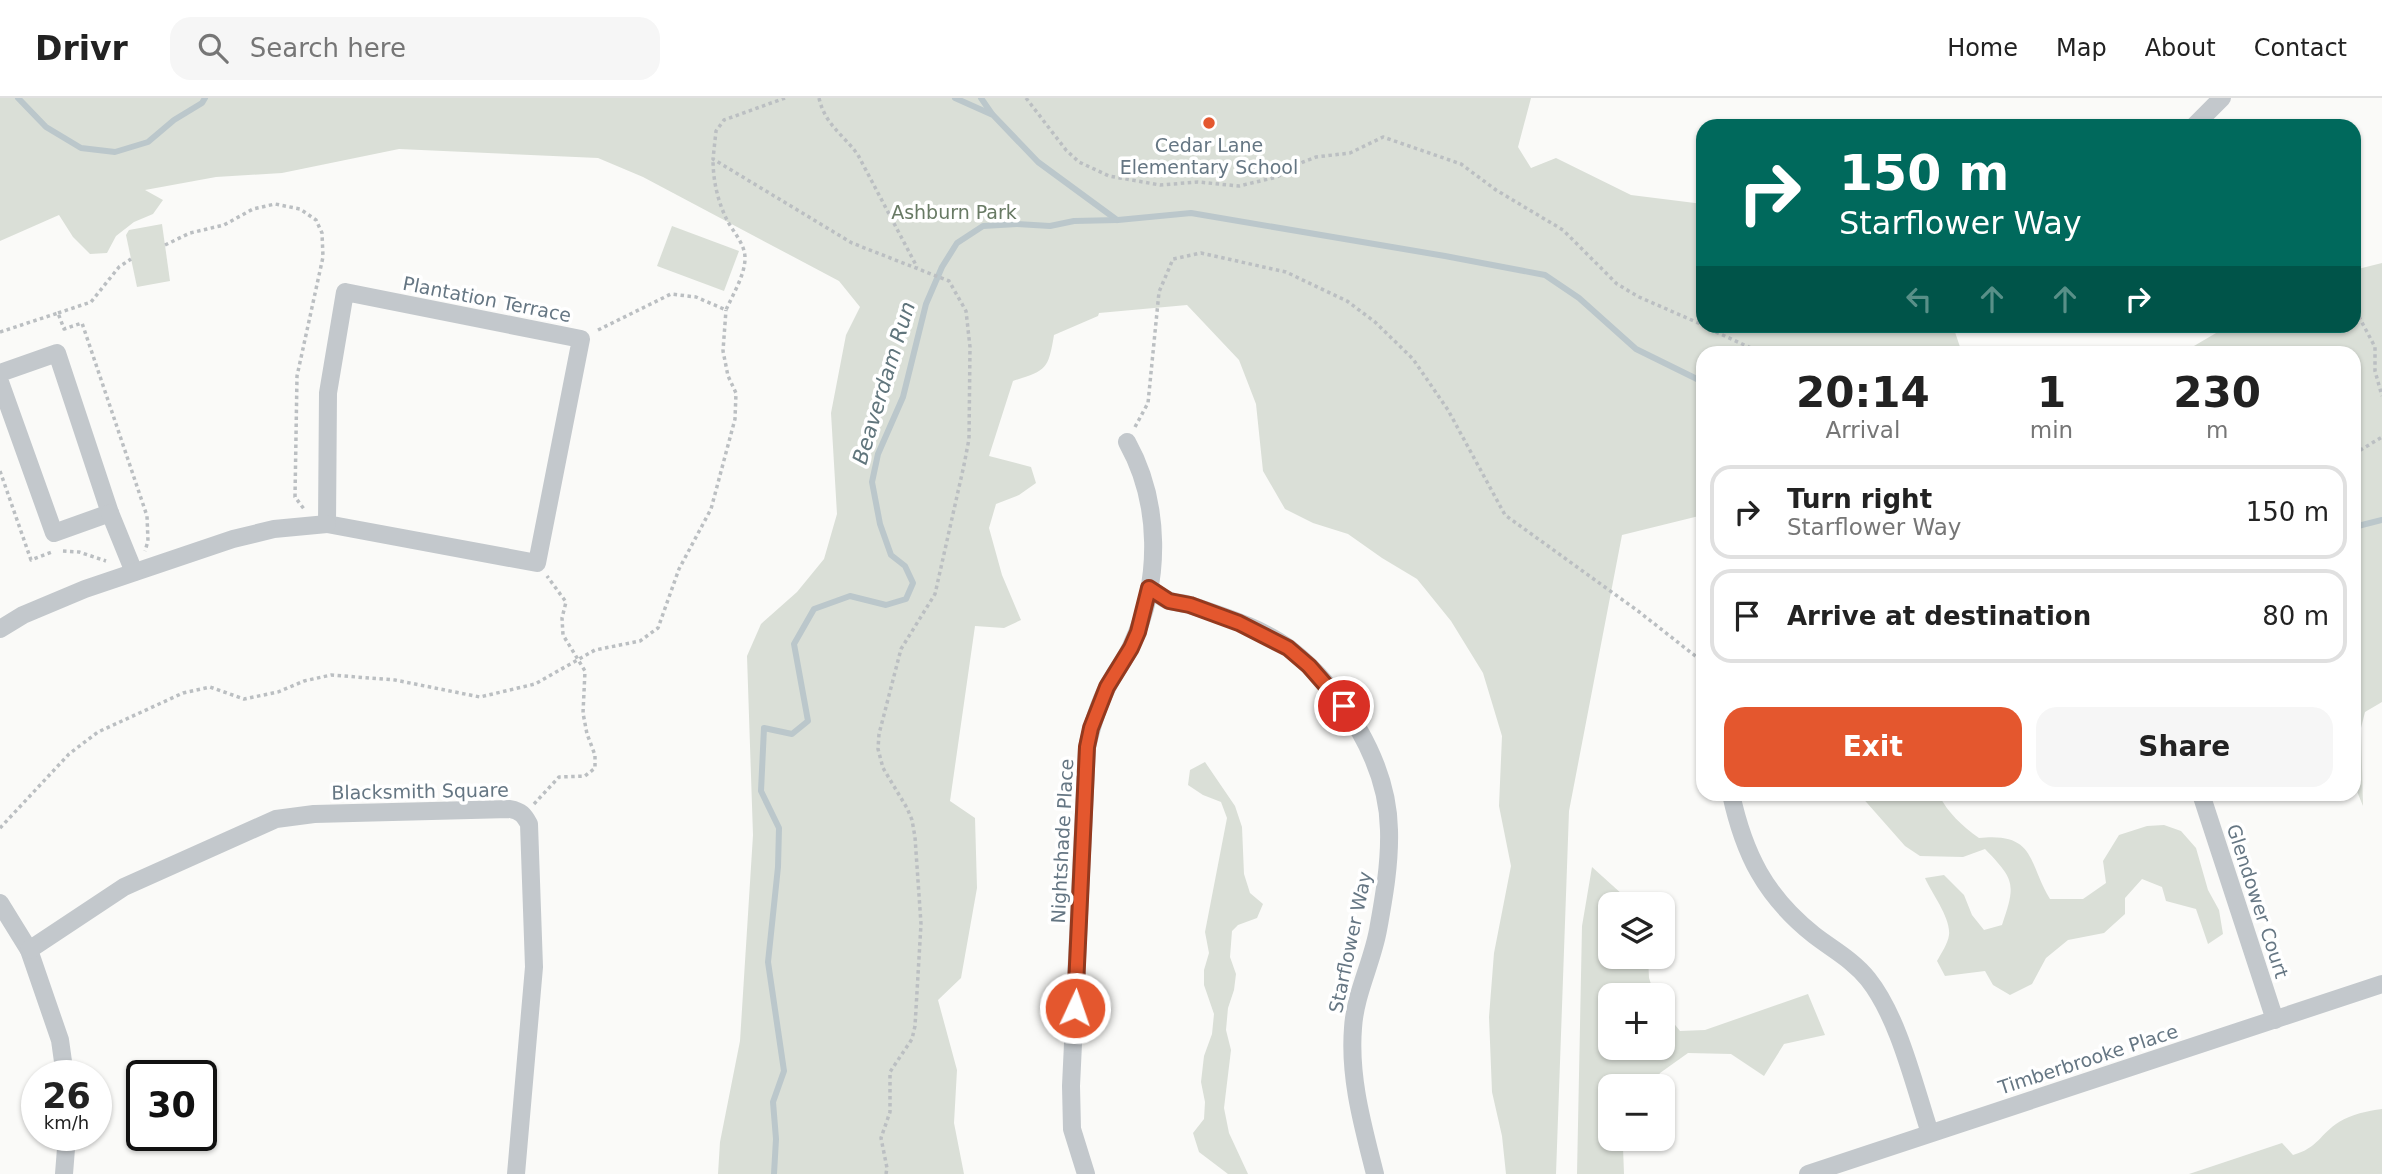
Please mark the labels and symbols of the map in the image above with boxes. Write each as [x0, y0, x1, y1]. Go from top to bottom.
marker: Cedar Lane Elementary School [1201, 115, 1217, 131]
place label: Cedar Lane Elementary School [1120, 134, 1298, 178]
park label: Ashburn Park [891, 201, 1017, 223]
street label: Plantation Terrace [401, 272, 573, 326]
water label: Beaverdam Run [848, 299, 920, 467]
pin [1314, 676, 1374, 736]
street label: Nightshade Place [1047, 758, 1077, 924]
street label: Blacksmith Square [331, 778, 509, 804]
street label: Glendower Court [2223, 821, 2293, 981]
street label: Starflower Way [1324, 869, 1376, 1015]
position arrow [1038, 971, 1112, 1045]
street label: Timberbrooke Place [1994, 1020, 2181, 1099]
speed limit sign: 30 [126, 1060, 217, 1151]

